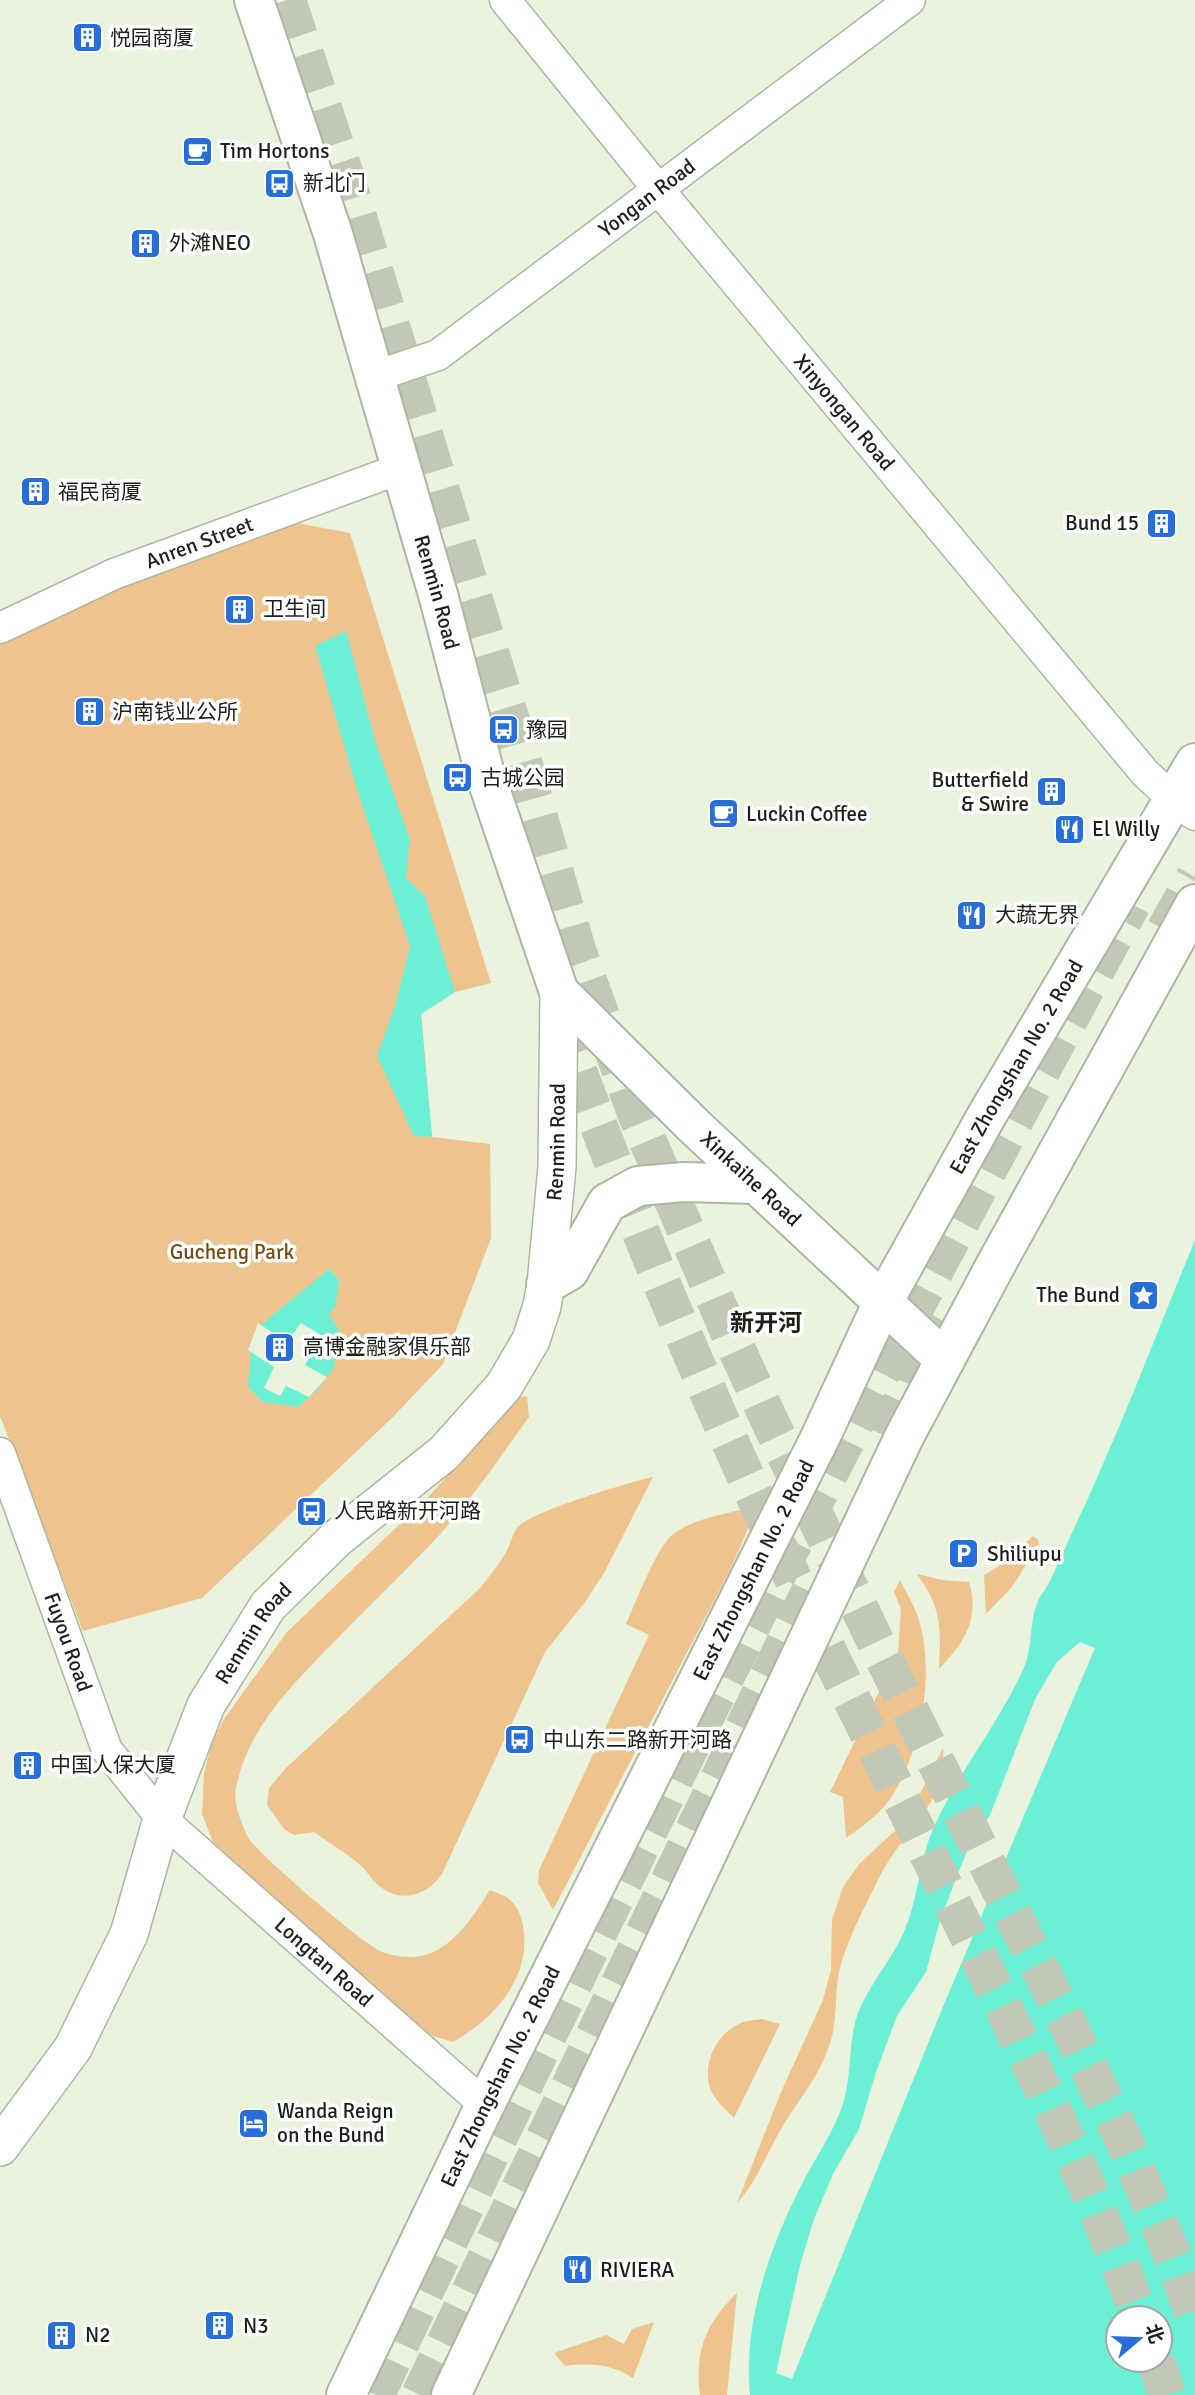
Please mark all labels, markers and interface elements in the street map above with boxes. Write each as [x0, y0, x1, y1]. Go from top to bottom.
building icon: 悦园商厦 [70, 21, 104, 55]
place label: 悦园商厦 [110, 25, 194, 51]
cafe icon: Tim Hortons [180, 134, 214, 168]
place label: Tim Hortons [220, 138, 329, 164]
street label: Yongan Road [593, 153, 701, 243]
bus stop icon: 新北门 [263, 166, 297, 200]
place label: 新北门 [303, 170, 366, 196]
building icon: 外滩NEO [129, 226, 163, 260]
place label: 外滩NEO [169, 230, 251, 256]
street label: Xinyongan Road [788, 349, 900, 476]
building icon: 福民商厦 [18, 475, 52, 509]
place label: 福民商厦 [58, 479, 142, 505]
building icon: Bund 15 [1145, 506, 1179, 540]
place label: Bund 15 [1065, 510, 1139, 536]
street label: Anren Street [142, 511, 257, 574]
street label: Renmin Road [408, 532, 465, 652]
building icon: 卫生间 [223, 592, 257, 626]
place label: 卫生间 [263, 596, 326, 622]
building icon: 沪南钱业公所 [72, 695, 106, 729]
place label: 沪南钱业公所 [112, 699, 238, 725]
bus stop icon: 豫园 [486, 713, 520, 747]
place label: 豫园 [526, 717, 568, 743]
bus stop icon: 古城公园 [441, 761, 475, 795]
place label: 古城公园 [481, 765, 565, 791]
place label: Butterfield & Swire [932, 767, 1029, 817]
building icon: Butterfield & Swire [1035, 775, 1069, 809]
cafe icon: Luckin Coffee [706, 797, 740, 831]
place label: Luckin Coffee [746, 801, 868, 827]
restaurant icon: El Willy [1052, 812, 1086, 846]
place label: El Willy [1092, 816, 1160, 842]
restaurant icon: 大蔬无界 [955, 898, 989, 932]
place label: 大蔬无界 [995, 902, 1079, 928]
street label: East Zhongshan No. 2 Road [944, 955, 1089, 1179]
street label: Renmin Road [541, 1083, 571, 1202]
street label: Xinkaihe Road [695, 1126, 806, 1232]
park label: Gucheng Park [170, 1239, 295, 1265]
place icon: The Bund [1126, 1278, 1160, 1312]
place label: The Bund [1036, 1282, 1120, 1308]
district label: 新开河 [730, 1308, 802, 1338]
building icon: 高博金融家俱乐部 [263, 1330, 297, 1364]
place label: 高博金融家俱乐部 [303, 1334, 471, 1360]
street label: East Zhongshan No. 2 Road [687, 1455, 820, 1685]
bus stop icon: 人民路新开河路 [294, 1494, 328, 1528]
place label: 人民路新开河路 [334, 1498, 481, 1524]
parking icon: Shiliupu [947, 1537, 981, 1571]
place label: Shiliupu [987, 1541, 1062, 1567]
street label: Renmin Road [209, 1577, 297, 1689]
street label: Fuyou Road [38, 1589, 98, 1695]
bus stop icon: 中山东二路新开河路 [503, 1723, 537, 1757]
place label: 中山东二路新开河路 [543, 1727, 732, 1753]
building icon: 中国人保大厦 [10, 1748, 44, 1782]
place label: 中国人保大厦 [50, 1752, 176, 1778]
street label: Longtan Road [269, 1912, 378, 2013]
street label: East Zhongshan No. 2 Road [435, 1961, 566, 2191]
place label: Wanda Reign on the Bund [277, 2098, 394, 2148]
hotel icon: Wanda Reign on the Bund [237, 2106, 271, 2140]
restaurant icon: RIVIERA [560, 2253, 594, 2287]
place label: RIVIERA [600, 2257, 674, 2283]
north arrow [1104, 2304, 1174, 2374]
building icon: N3 [203, 2309, 237, 2343]
place label: N3 [243, 2313, 269, 2339]
building icon: N2 [45, 2318, 79, 2352]
text: 北 [1140, 2321, 1169, 2347]
place label: N2 [85, 2322, 111, 2348]

